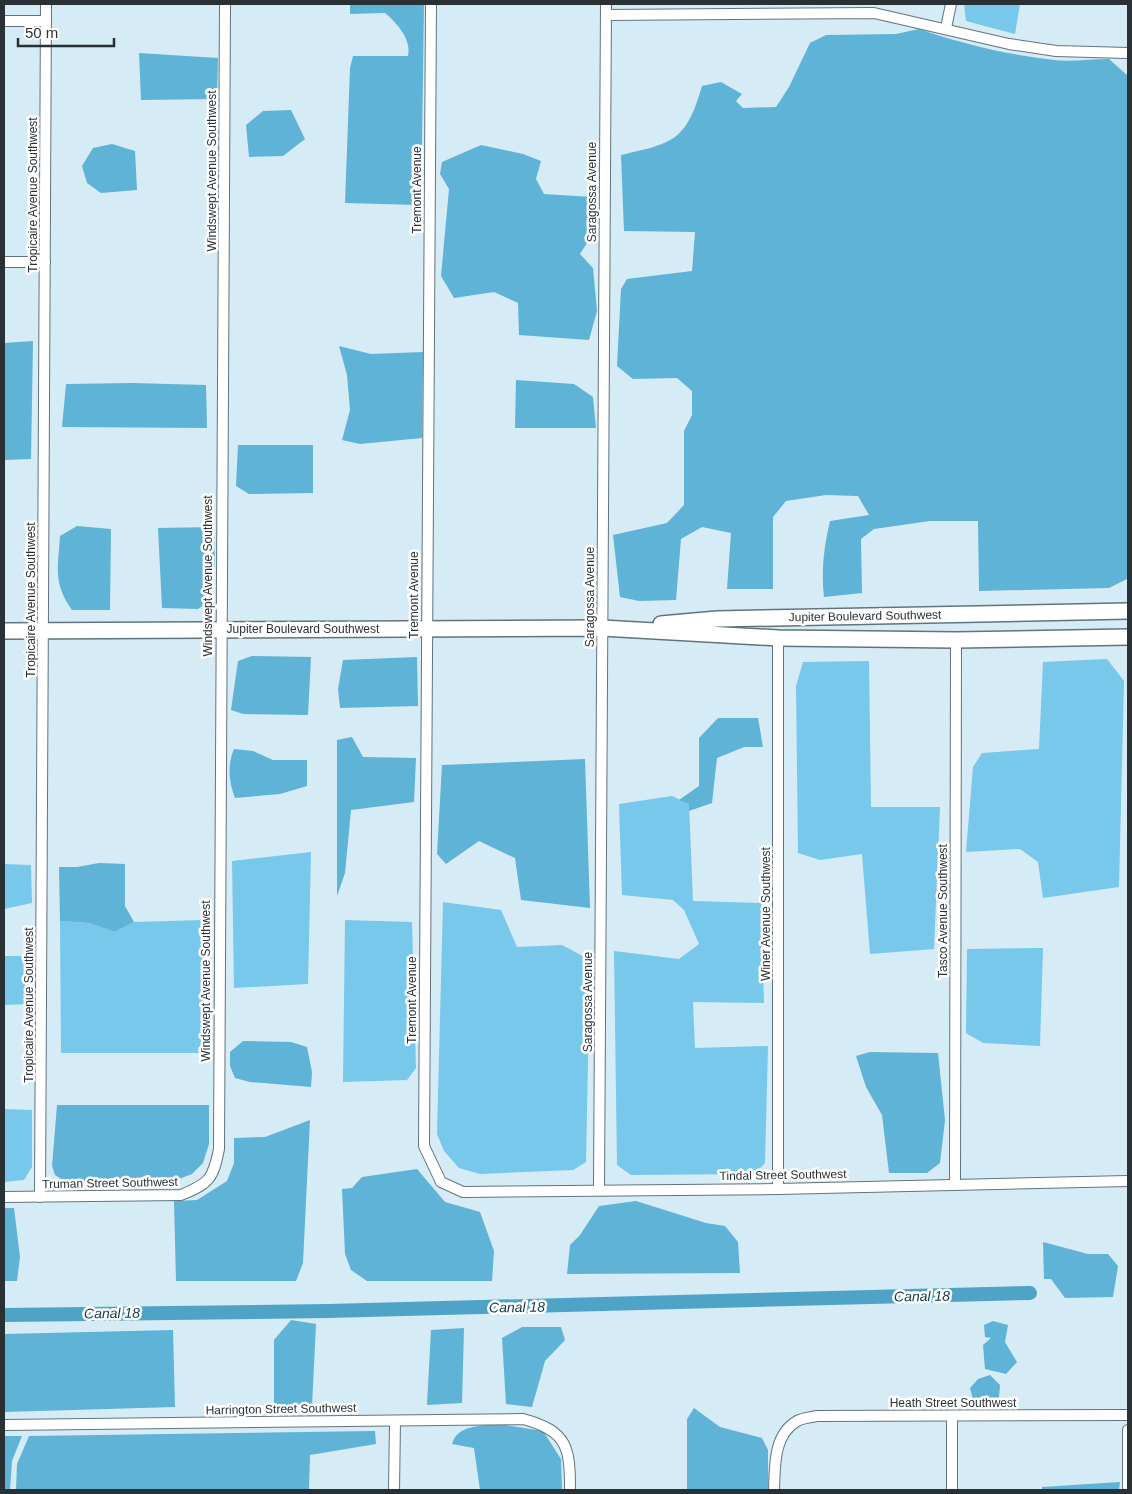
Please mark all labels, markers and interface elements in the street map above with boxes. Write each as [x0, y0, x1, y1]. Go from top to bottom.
scale bar [18, 15, 114, 47]
text: 50 m [25, 24, 58, 41]
street label: Windswept Avenue Southwest [205, 90, 219, 252]
street label: Tropicaire Avenue Southwest [26, 117, 40, 273]
street label: Saragossa Avenue [585, 141, 599, 242]
street label: Tremont Avenue [410, 146, 424, 234]
street label: Windswept Avenue Southwest [201, 495, 215, 657]
street label: Tropicaire Avenue Southwest [24, 522, 38, 678]
street label: Saragossa Avenue [583, 546, 597, 647]
street label: Tremont Avenue [407, 551, 421, 639]
street label: Jupiter Boulevard Southwest [789, 608, 942, 624]
street label: Jupiter Boulevard Southwest [227, 622, 380, 636]
street label: Tasco Avenue Southwest [936, 843, 950, 978]
street label: Winer Avenue Southwest [759, 846, 773, 981]
street label: Windswept Avenue Southwest [199, 900, 213, 1062]
street label: Tropicaire Avenue Southwest [22, 927, 36, 1083]
street label: Saragossa Avenue [581, 951, 595, 1052]
street label: Tremont Avenue [405, 956, 419, 1044]
street label: Tindal Street Southwest [719, 1167, 847, 1183]
street label: Truman Street Southwest [42, 1175, 179, 1191]
water label: Canal 18 [894, 1288, 950, 1304]
water label: Canal 18 [489, 1299, 545, 1315]
water label: Canal 18 [84, 1305, 140, 1321]
street label: Heath Street Southwest [890, 1396, 1017, 1410]
street label: Harrington Street Southwest [206, 1401, 357, 1417]

